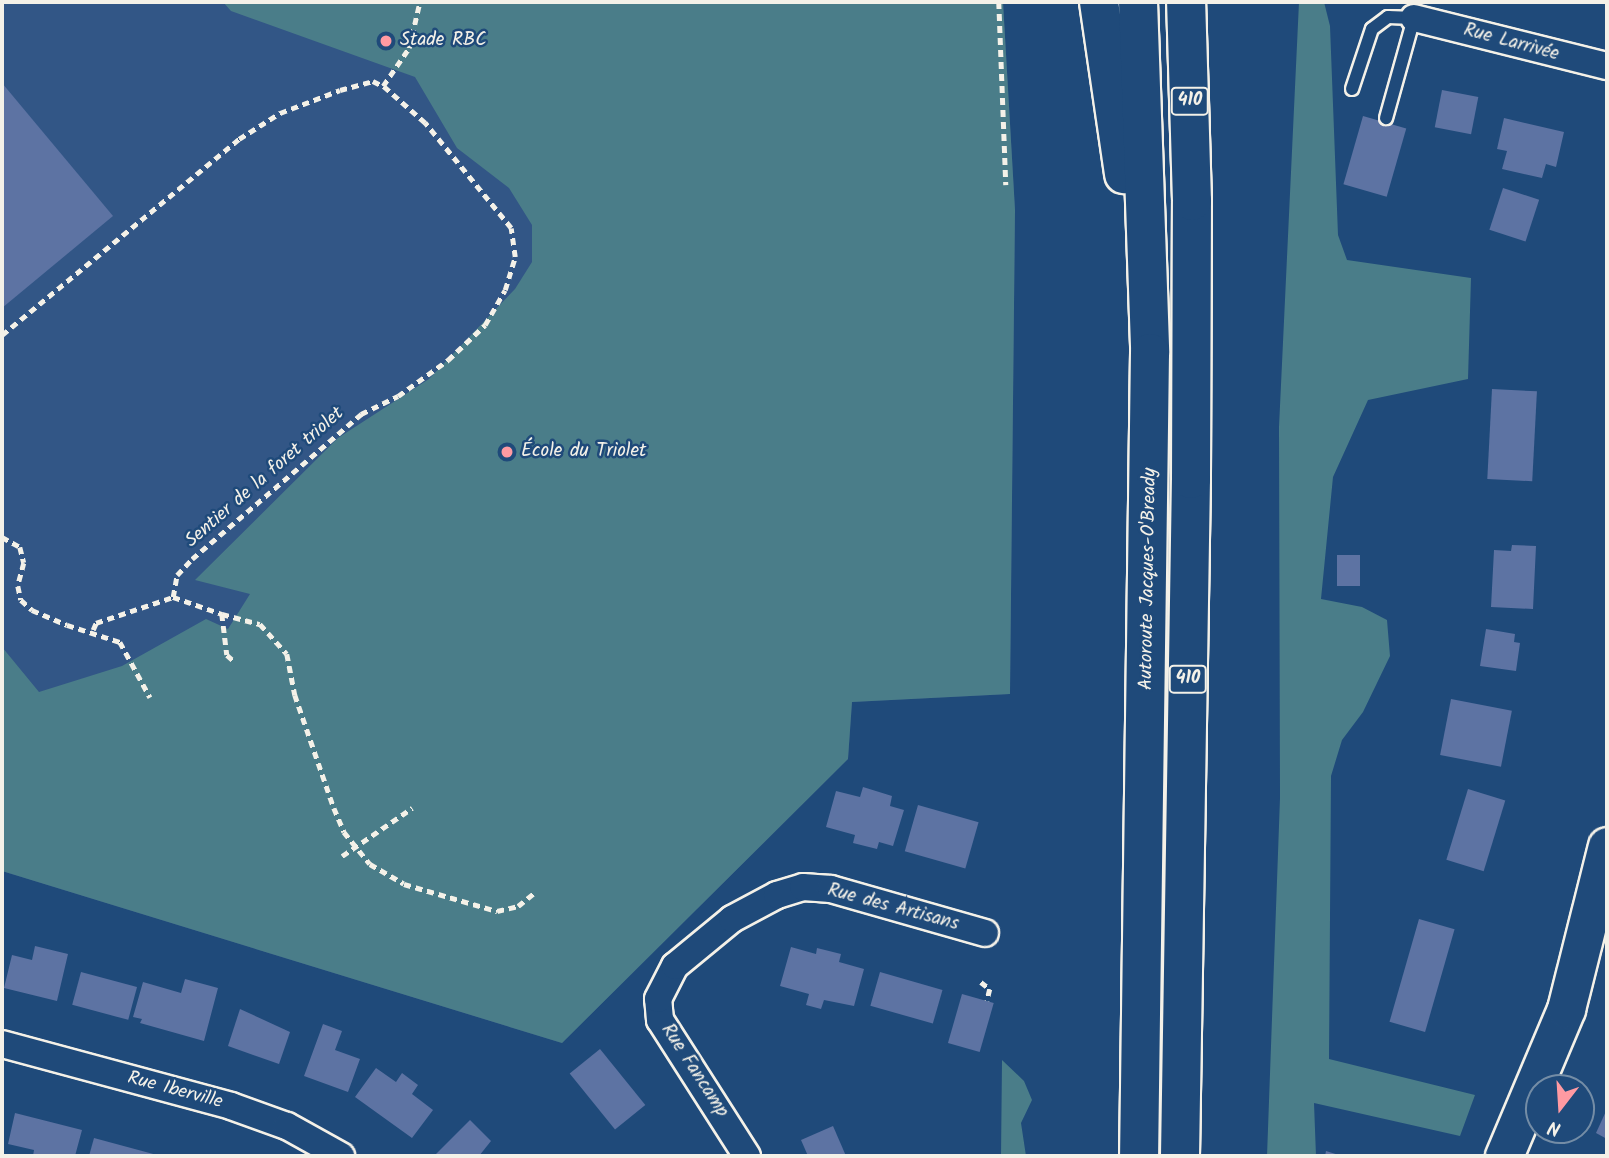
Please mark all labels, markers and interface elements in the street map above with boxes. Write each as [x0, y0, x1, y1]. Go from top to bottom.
street label: Rue Larrivée [1461, 19, 1561, 67]
place label: Stade RBC [400, 30, 487, 52]
marker: Stade RBC [378, 33, 394, 49]
road number: 410 [1171, 86, 1209, 116]
street label: Sentier de la foret triolet [181, 403, 349, 553]
place label: École du Triolet [521, 441, 646, 463]
marker: École du Triolet [499, 444, 515, 460]
street label: Autoroute Jacques-O'Bready [1136, 468, 1162, 690]
road number: 410 [1169, 664, 1207, 694]
street label: Rue des Artisans [825, 880, 961, 936]
street label: Rue Fancamp [655, 1020, 733, 1122]
street label: Rue Iberville [125, 1067, 225, 1115]
north arrow [1525, 1074, 1595, 1144]
text: N [1544, 1111, 1565, 1143]

